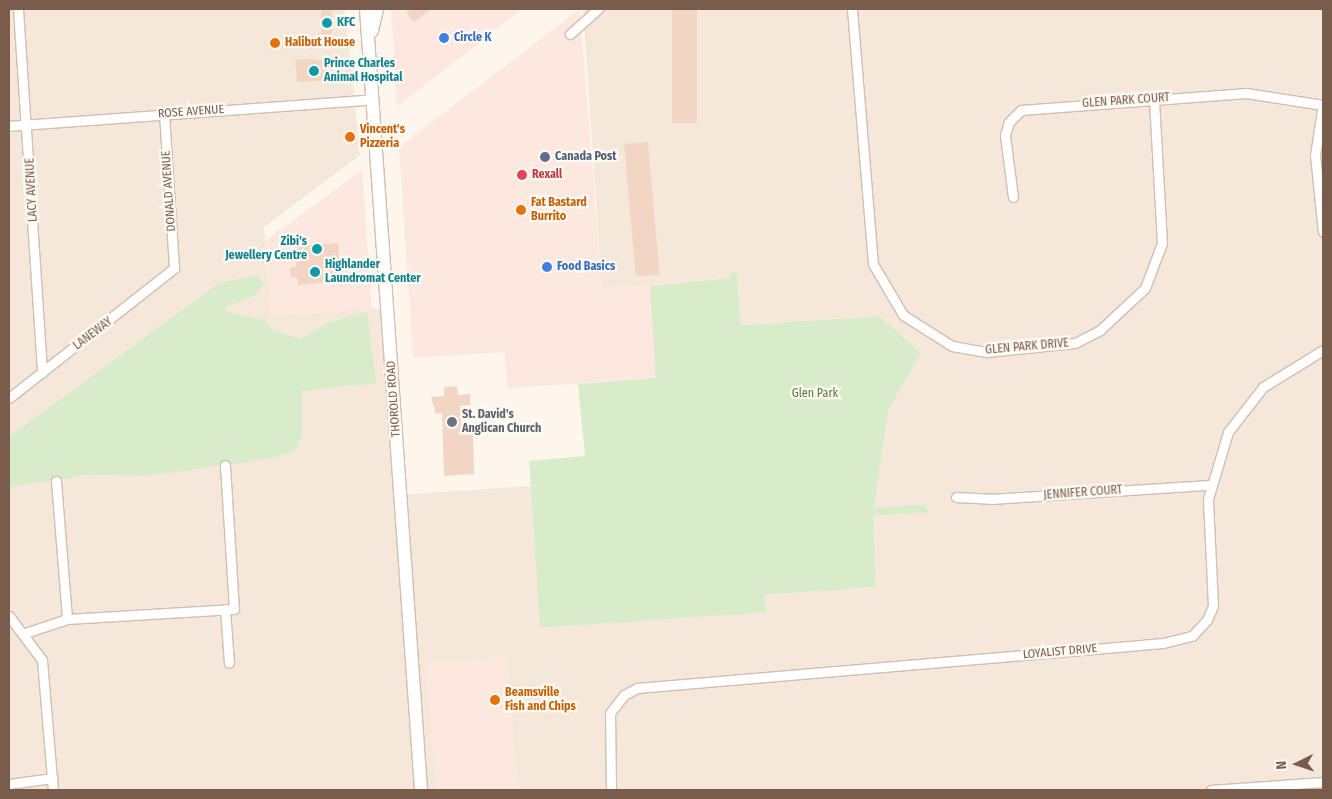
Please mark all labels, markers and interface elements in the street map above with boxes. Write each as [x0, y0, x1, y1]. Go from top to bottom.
place label: KFC [337, 16, 355, 30]
marker: KFC [321, 17, 333, 29]
place label: Circle K [454, 31, 491, 45]
marker: Circle K [438, 32, 450, 44]
place label: Halibut House [285, 36, 355, 50]
marker: Halibut House [269, 37, 281, 49]
place label: Prince Charles Animal Hospital [324, 57, 402, 85]
marker: Prince Charles Animal Hospital [308, 65, 320, 77]
street label: GLEN PARK COURT [1082, 91, 1170, 111]
street label: ROSE AVENUE [157, 103, 225, 121]
place label: Vincent's Pizzeria [360, 123, 405, 151]
marker: Vincent's Pizzeria [344, 131, 356, 143]
street label: DONALD AVENUE [159, 150, 179, 232]
place label: Canada Post [555, 150, 616, 164]
marker: Canada Post [539, 151, 551, 163]
street label: LACY AVENUE [23, 158, 41, 222]
place label: Rexall [532, 168, 562, 182]
marker: Rexall [516, 169, 528, 181]
place label: Fat Bastard Burrito [531, 196, 587, 224]
marker: Fat Bastard Burrito [515, 204, 527, 216]
place label: Zibi's Jewellery Centre [225, 235, 307, 263]
marker: Zibi's Jewellery Centre [311, 243, 323, 255]
place label: Highlander Laundromat Center [325, 258, 421, 286]
place label: Food Basics [557, 260, 615, 274]
marker: Food Basics [541, 261, 553, 273]
marker: Highlander Laundromat Center [309, 266, 321, 278]
street label: LANEWAY [71, 315, 115, 353]
street label: GLEN PARK DRIVE [985, 336, 1069, 358]
street label: THOROLD ROAD [384, 360, 404, 438]
park label: Glen Park [792, 387, 838, 401]
place label: St. David's Anglican Church [462, 408, 541, 436]
marker: St. David's Anglican Church [446, 416, 458, 428]
street label: JENNIFER COURT [1043, 483, 1123, 503]
street label: LOYALIST DRIVE [1022, 642, 1098, 662]
place label: Beamsville Fish and Chips [505, 686, 576, 714]
marker: Beamsville Fish and Chips [489, 694, 501, 706]
north arrow [1272, 739, 1322, 789]
text: N [1273, 760, 1290, 770]

